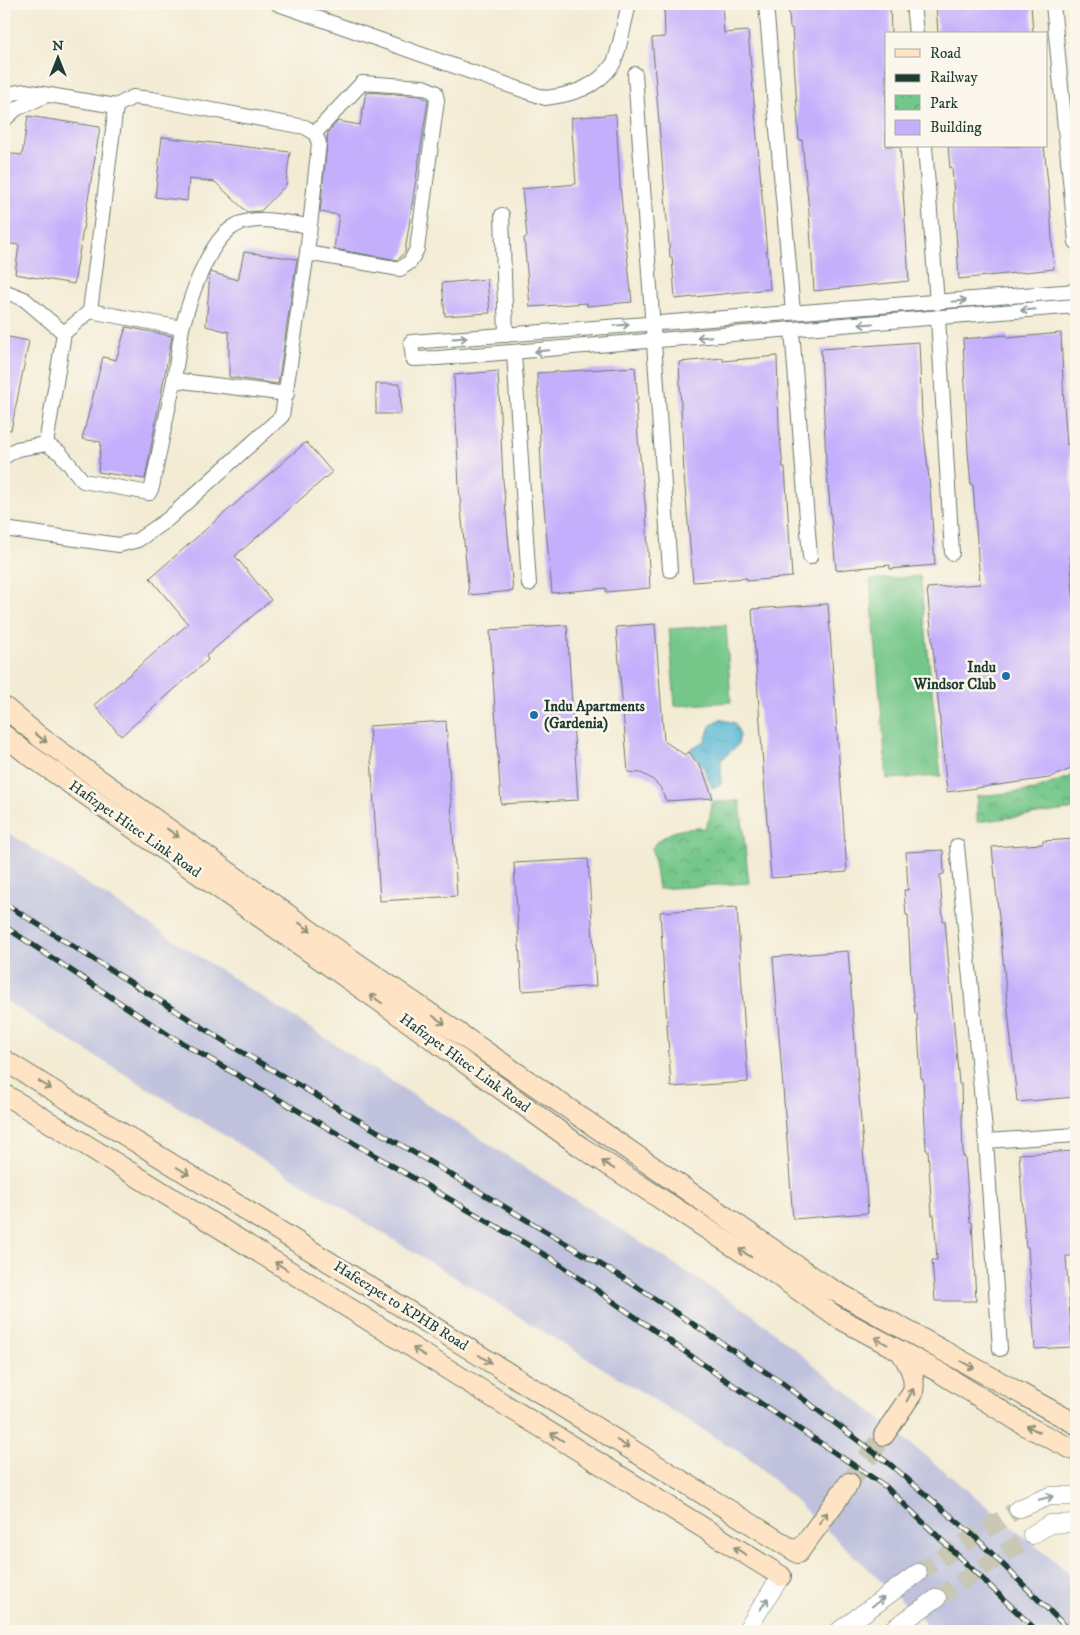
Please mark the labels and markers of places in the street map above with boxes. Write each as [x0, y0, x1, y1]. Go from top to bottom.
place label: Indu Windsor Club [912, 658, 997, 694]
marker: Indu Windsor Club [1000, 670, 1012, 682]
place label: Indu Apartments (Gardenia) [544, 697, 645, 733]
marker: Indu Apartments (Gardenia) [528, 709, 540, 721]

